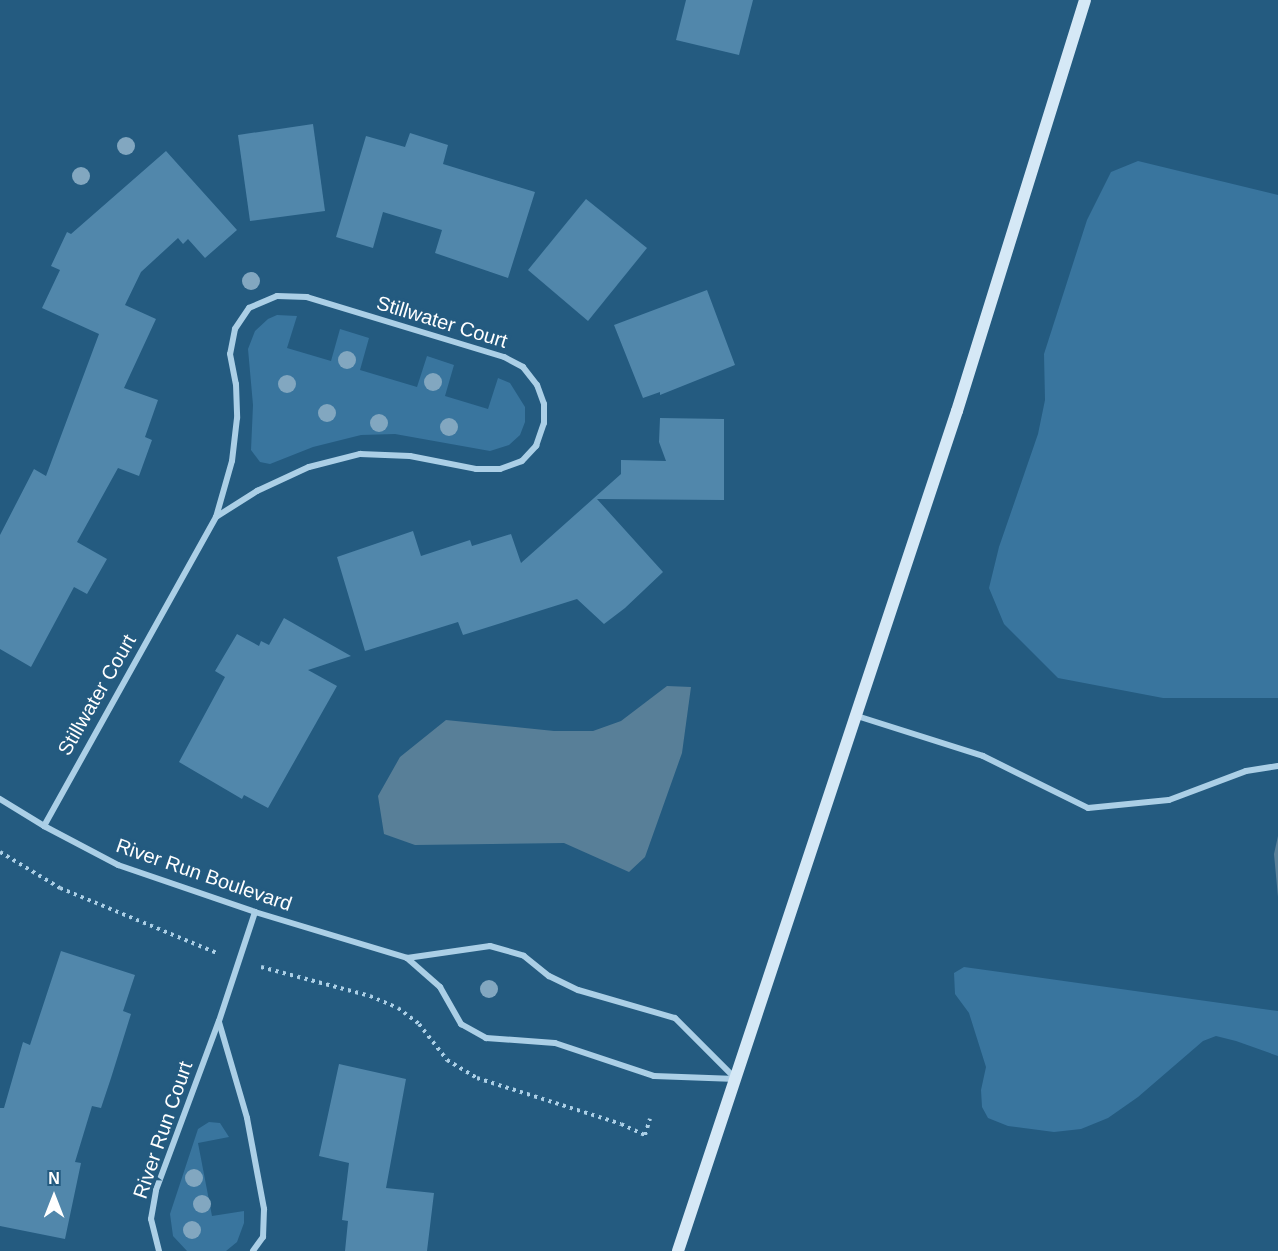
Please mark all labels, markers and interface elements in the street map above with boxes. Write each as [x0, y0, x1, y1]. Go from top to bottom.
street label: Stillwater Court [374, 291, 510, 353]
street label: Stillwater Court [53, 630, 141, 760]
street label: River Run Boulevard [113, 834, 295, 916]
street label: River Run Court [128, 1058, 198, 1202]
north arrow [24, 1167, 84, 1227]
text: N [48, 1170, 60, 1187]

